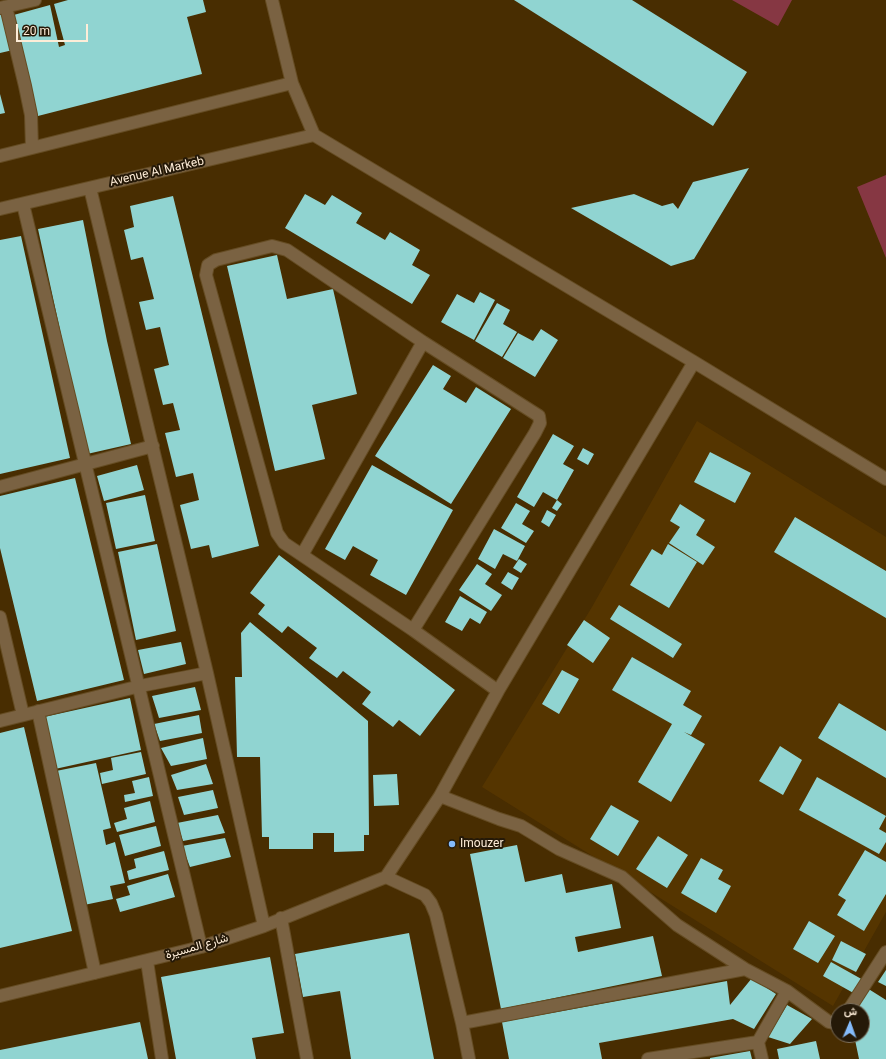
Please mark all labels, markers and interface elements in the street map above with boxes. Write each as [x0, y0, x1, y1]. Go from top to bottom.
scale bar [18, 16, 90, 42]
text: 20 m [23, 24, 50, 38]
street label: Avenue Al Markeb [109, 154, 205, 190]
place label: Imouzer [460, 837, 504, 851]
marker: Imouzer [447, 839, 457, 849]
street label: شارع المسيرة [164, 931, 230, 963]
north arrow [830, 1003, 870, 1043]
text: ش [844, 1005, 857, 1018]

